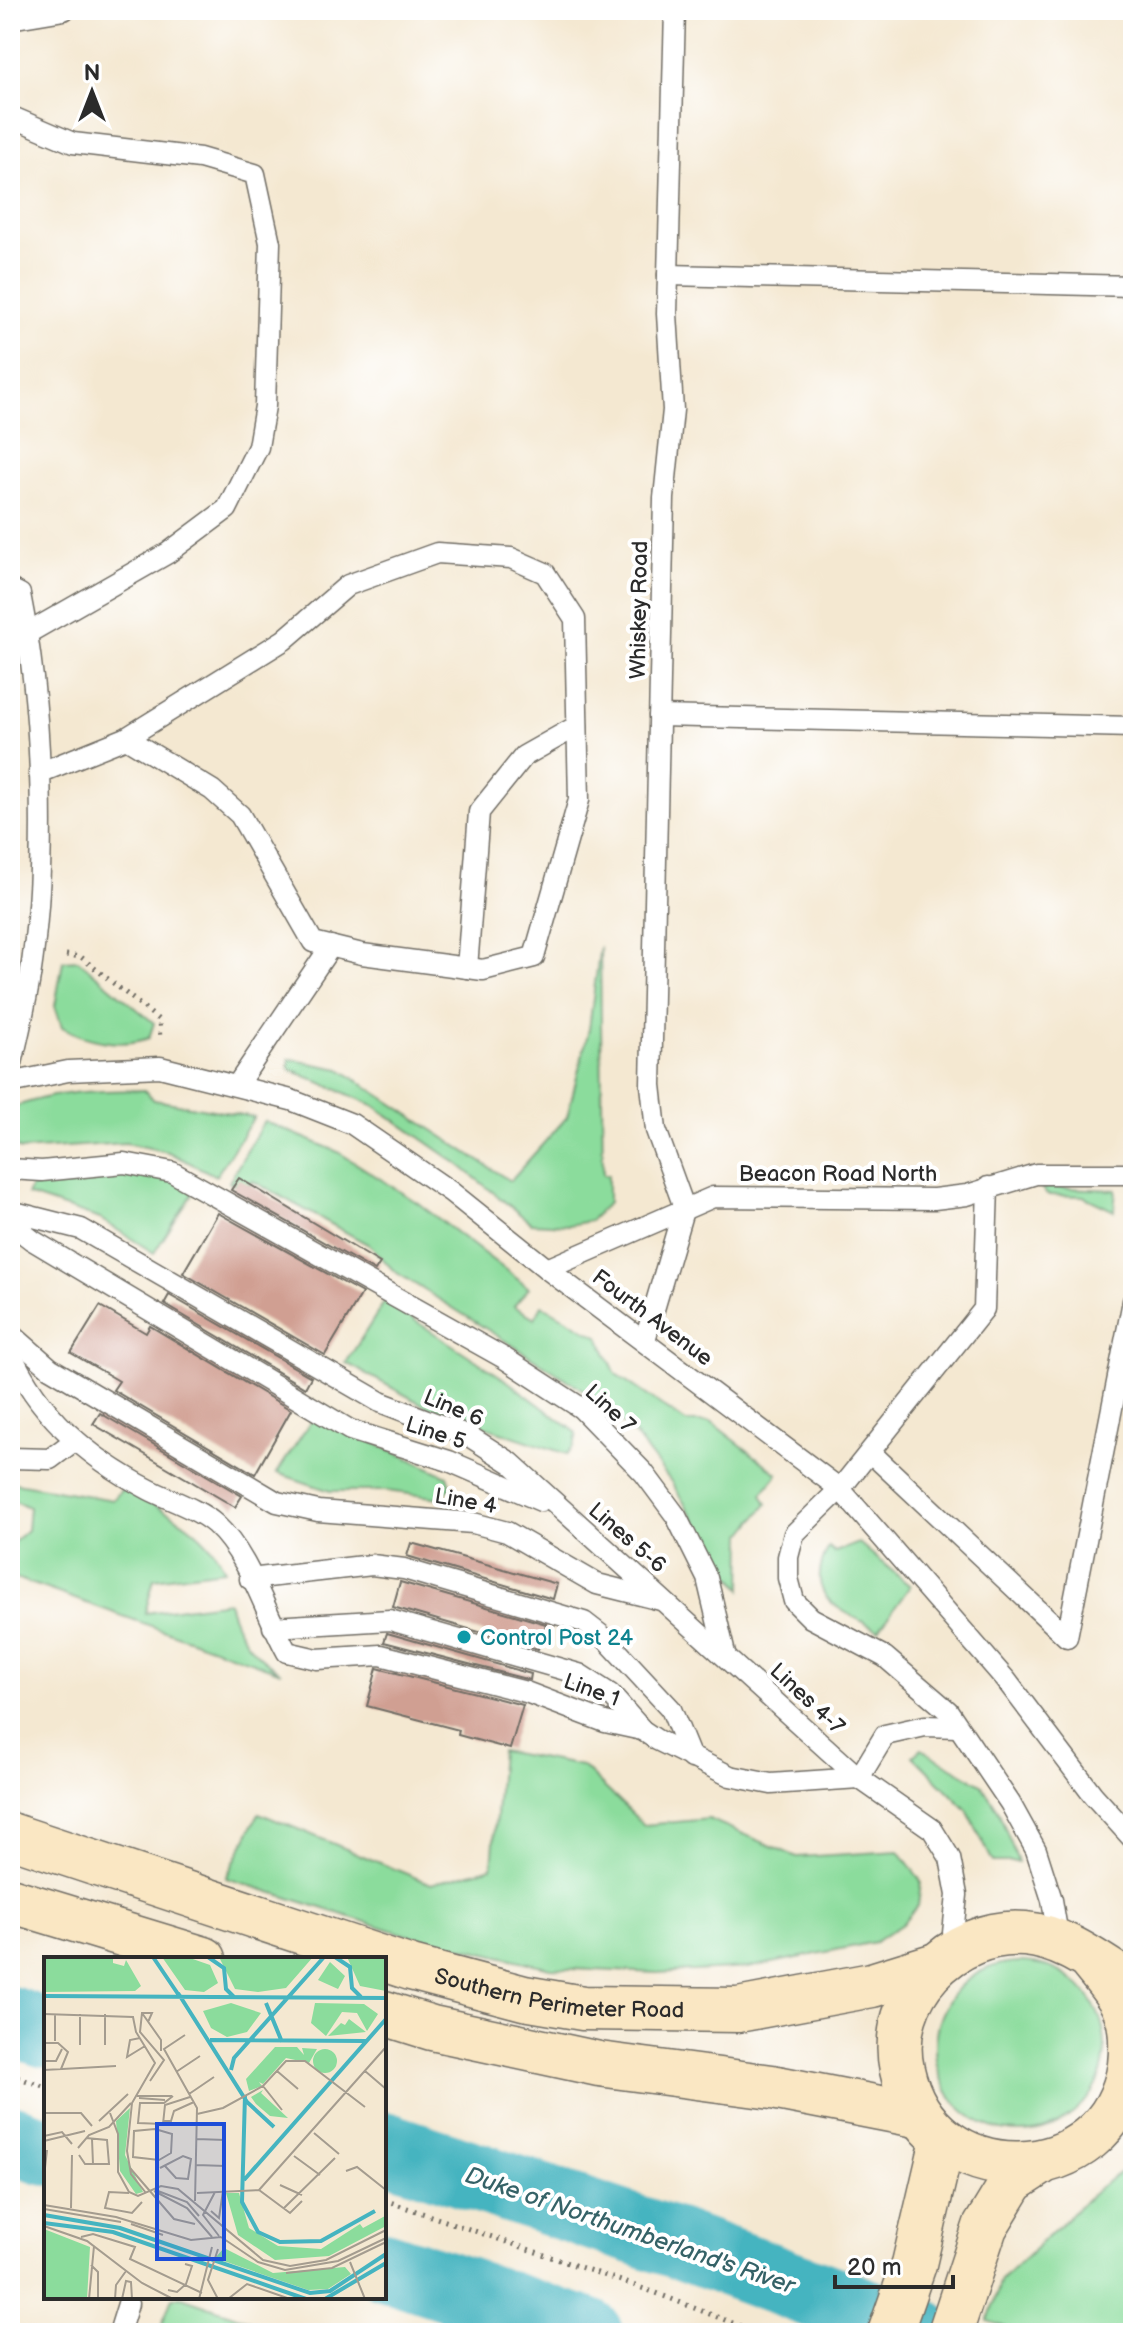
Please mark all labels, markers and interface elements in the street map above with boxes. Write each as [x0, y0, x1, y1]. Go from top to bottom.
north arrow [52, 52, 132, 132]
text: N [84, 60, 100, 87]
street label: Whiskey Road [625, 541, 654, 679]
street label: Beacon Road North [739, 1161, 937, 1188]
street label: Fourth Avenue [587, 1264, 718, 1372]
street label: Line 7 [579, 1379, 641, 1439]
street label: Line 6 [419, 1384, 488, 1433]
street label: Line 5 [402, 1411, 469, 1456]
street label: Line 4 [433, 1483, 499, 1520]
street label: Lines 5-6 [583, 1497, 671, 1579]
place label: Control Post 24 [480, 1625, 634, 1652]
marker: Control Post 24 [455, 1628, 473, 1646]
street label: Lines 4-7 [764, 1658, 850, 1741]
street label: Line 1 [560, 1668, 623, 1713]
inset map [44, 1957, 386, 2299]
street label: Southern Perimeter Road [431, 1963, 684, 2024]
water label: Duke of Northumberland's River [461, 2160, 800, 2301]
scale bar [835, 2239, 953, 2289]
text: 20 m [847, 2253, 902, 2282]

